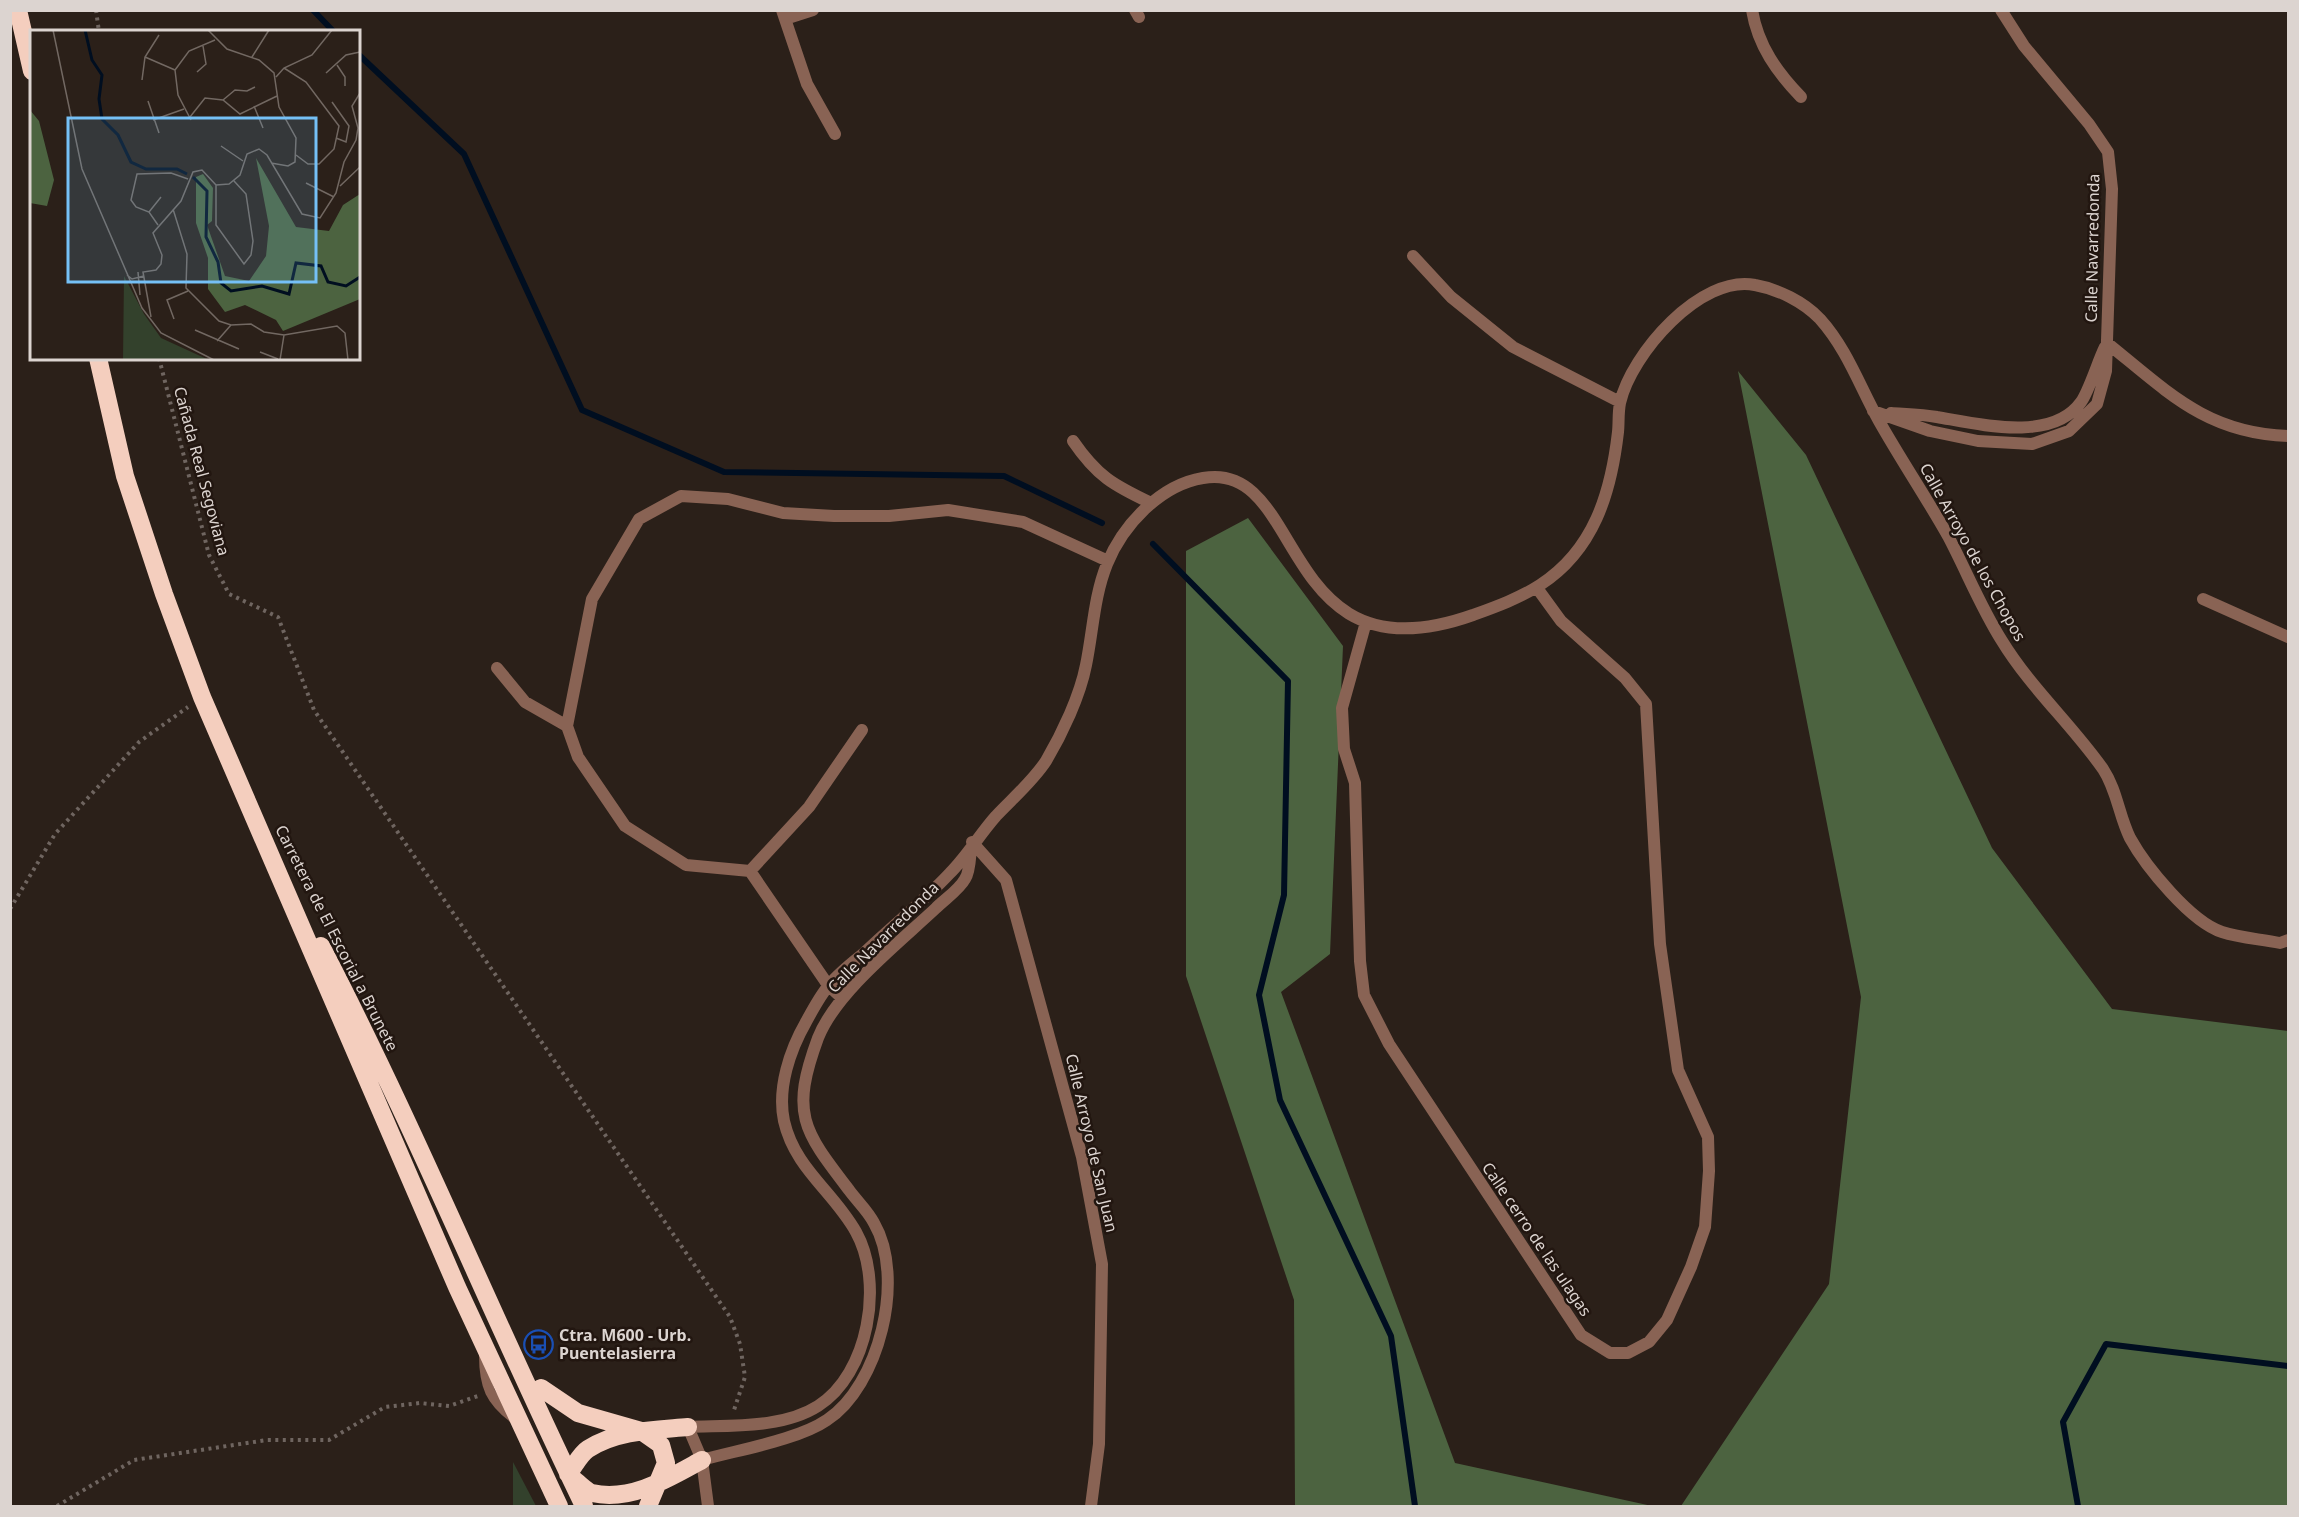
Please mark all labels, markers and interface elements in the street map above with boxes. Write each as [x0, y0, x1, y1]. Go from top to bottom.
inset map [30, 30, 360, 360]
street label: Calle Navarredonda [2080, 173, 2104, 323]
street label: Cañada Real Segoviana [169, 384, 235, 558]
street label: Calle Arroyo de los Chopos [1915, 459, 2031, 645]
street label: Carretera de El Escorial a Brunete [270, 821, 404, 1055]
street label: Calle Navarredonda [823, 877, 943, 997]
street label: Calle Arroyo de San Juan [1061, 1051, 1123, 1235]
street label: Calle cerro de las ulagas [1477, 1158, 1597, 1320]
place label: Ctra. M600 - Urb. Puentelasierra [559, 1324, 691, 1364]
bus stop icon: Ctra. M600 - Urb. Puentelasierra [522, 1328, 554, 1360]

